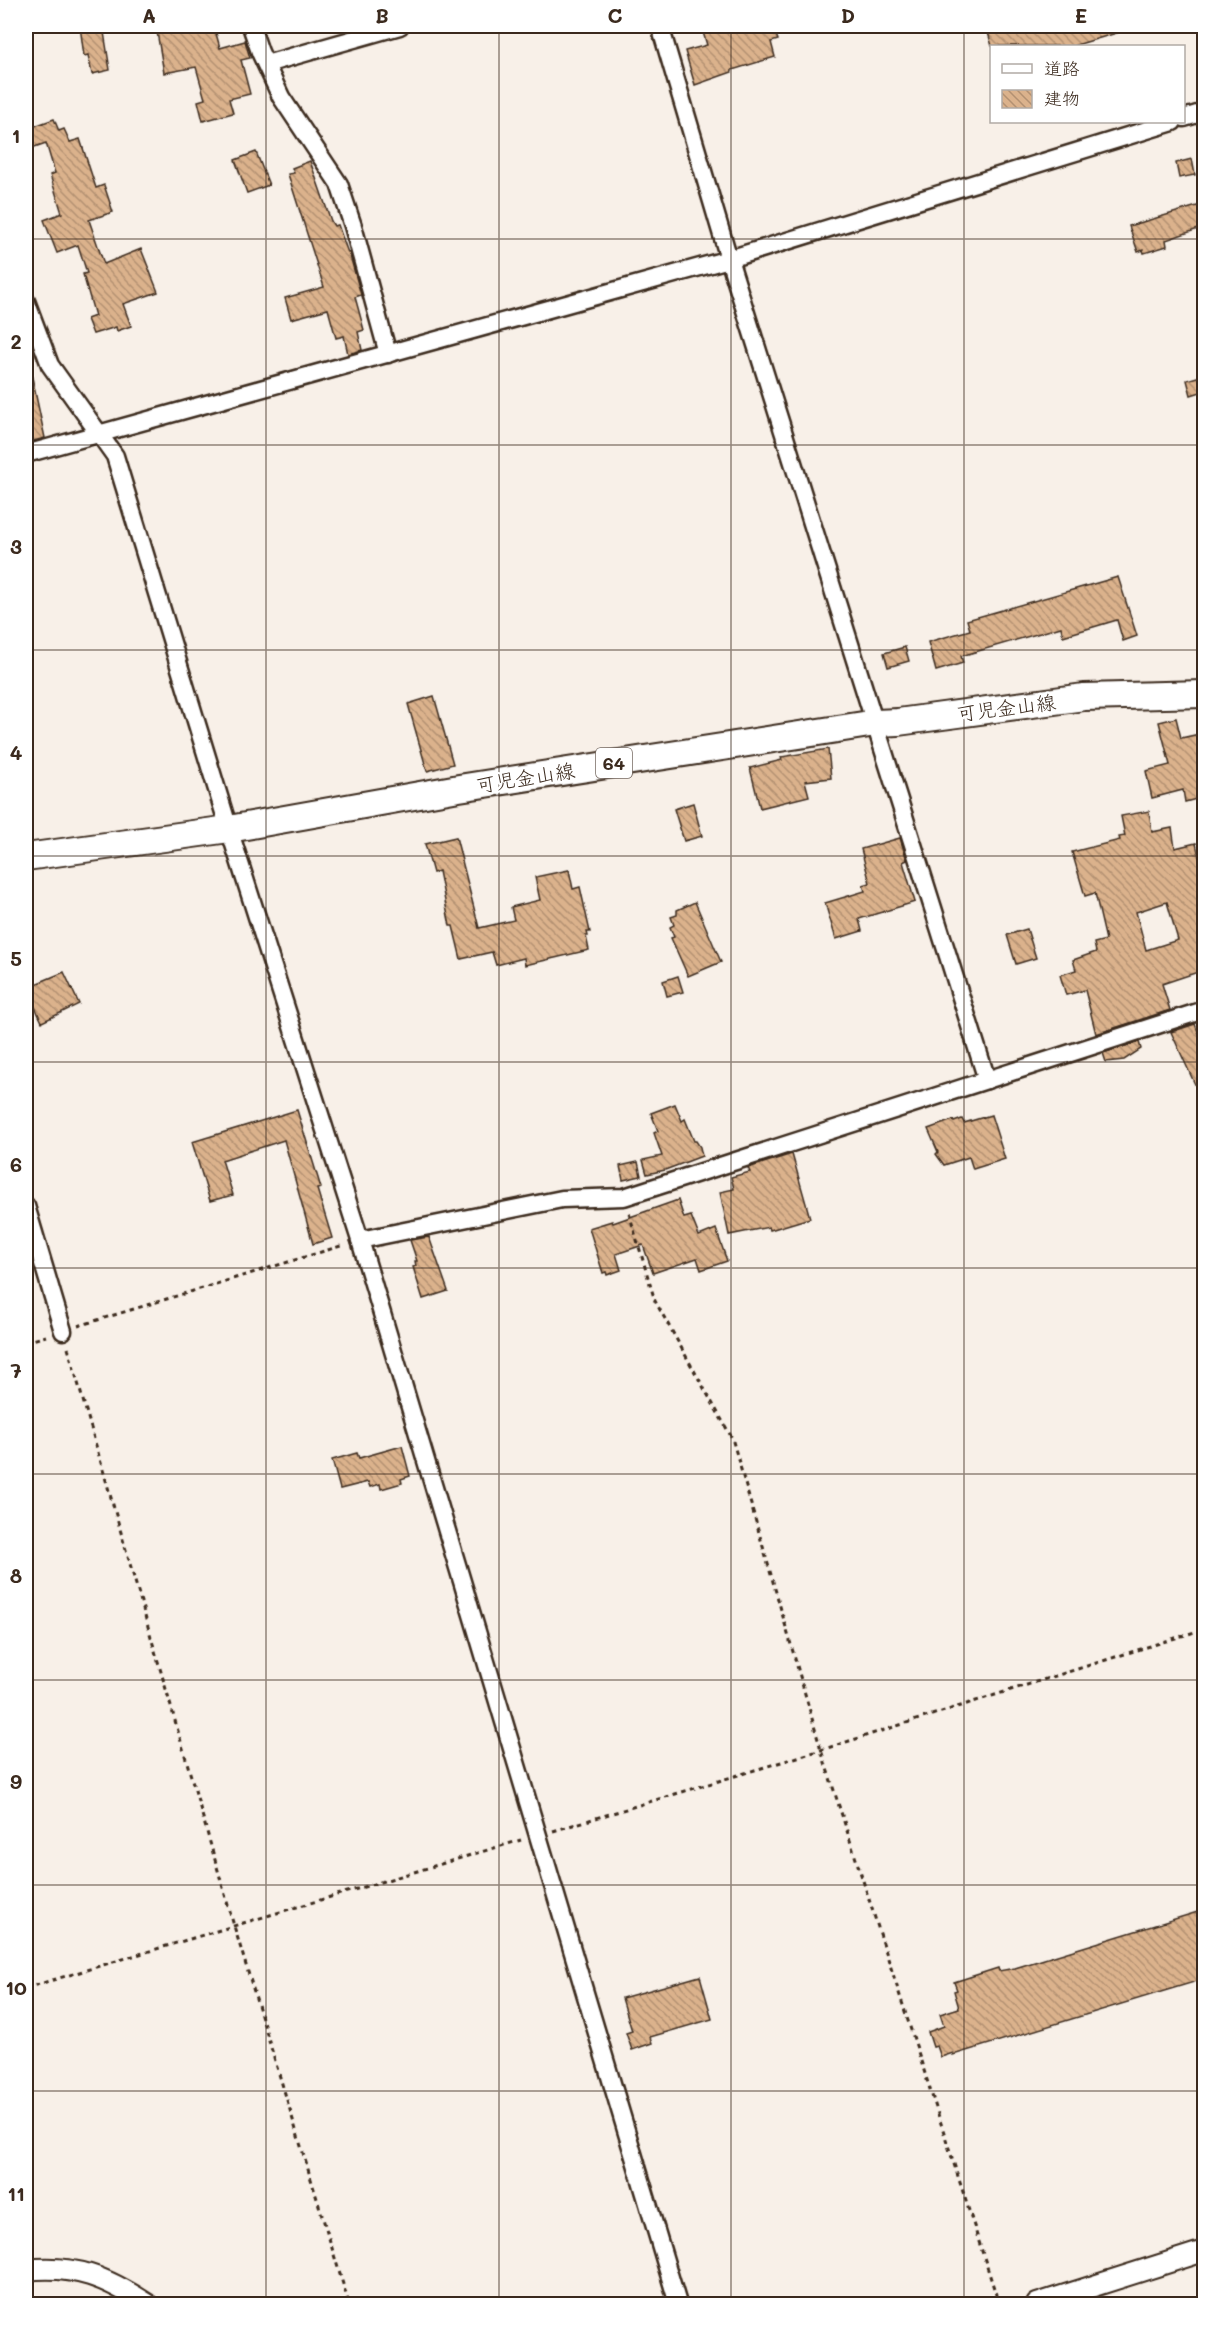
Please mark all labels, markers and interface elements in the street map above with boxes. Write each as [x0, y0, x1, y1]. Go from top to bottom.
text: A [142, 2, 156, 28]
text: B [375, 2, 389, 28]
text: C [608, 2, 623, 28]
text: D [841, 2, 855, 28]
text: E [1075, 2, 1087, 28]
legend [990, 45, 1185, 123]
text: 道路 [1044, 56, 1080, 80]
text: 建物 [1044, 86, 1080, 110]
text: 1 [12, 122, 20, 148]
text: 2 [10, 328, 22, 354]
text: 3 [10, 533, 22, 559]
street label: 可児金山線 [955, 688, 1057, 726]
text: 4 [10, 739, 23, 765]
road number: 64 [596, 748, 632, 778]
street label: 可児金山線 [474, 756, 576, 798]
text: 5 [10, 945, 22, 971]
text: 6 [10, 1151, 22, 1177]
text: 7 [10, 1357, 22, 1383]
text: 8 [10, 1562, 22, 1588]
text: 9 [10, 1768, 22, 1794]
text: 10 [5, 1974, 27, 2000]
text: 11 [7, 2180, 25, 2206]

